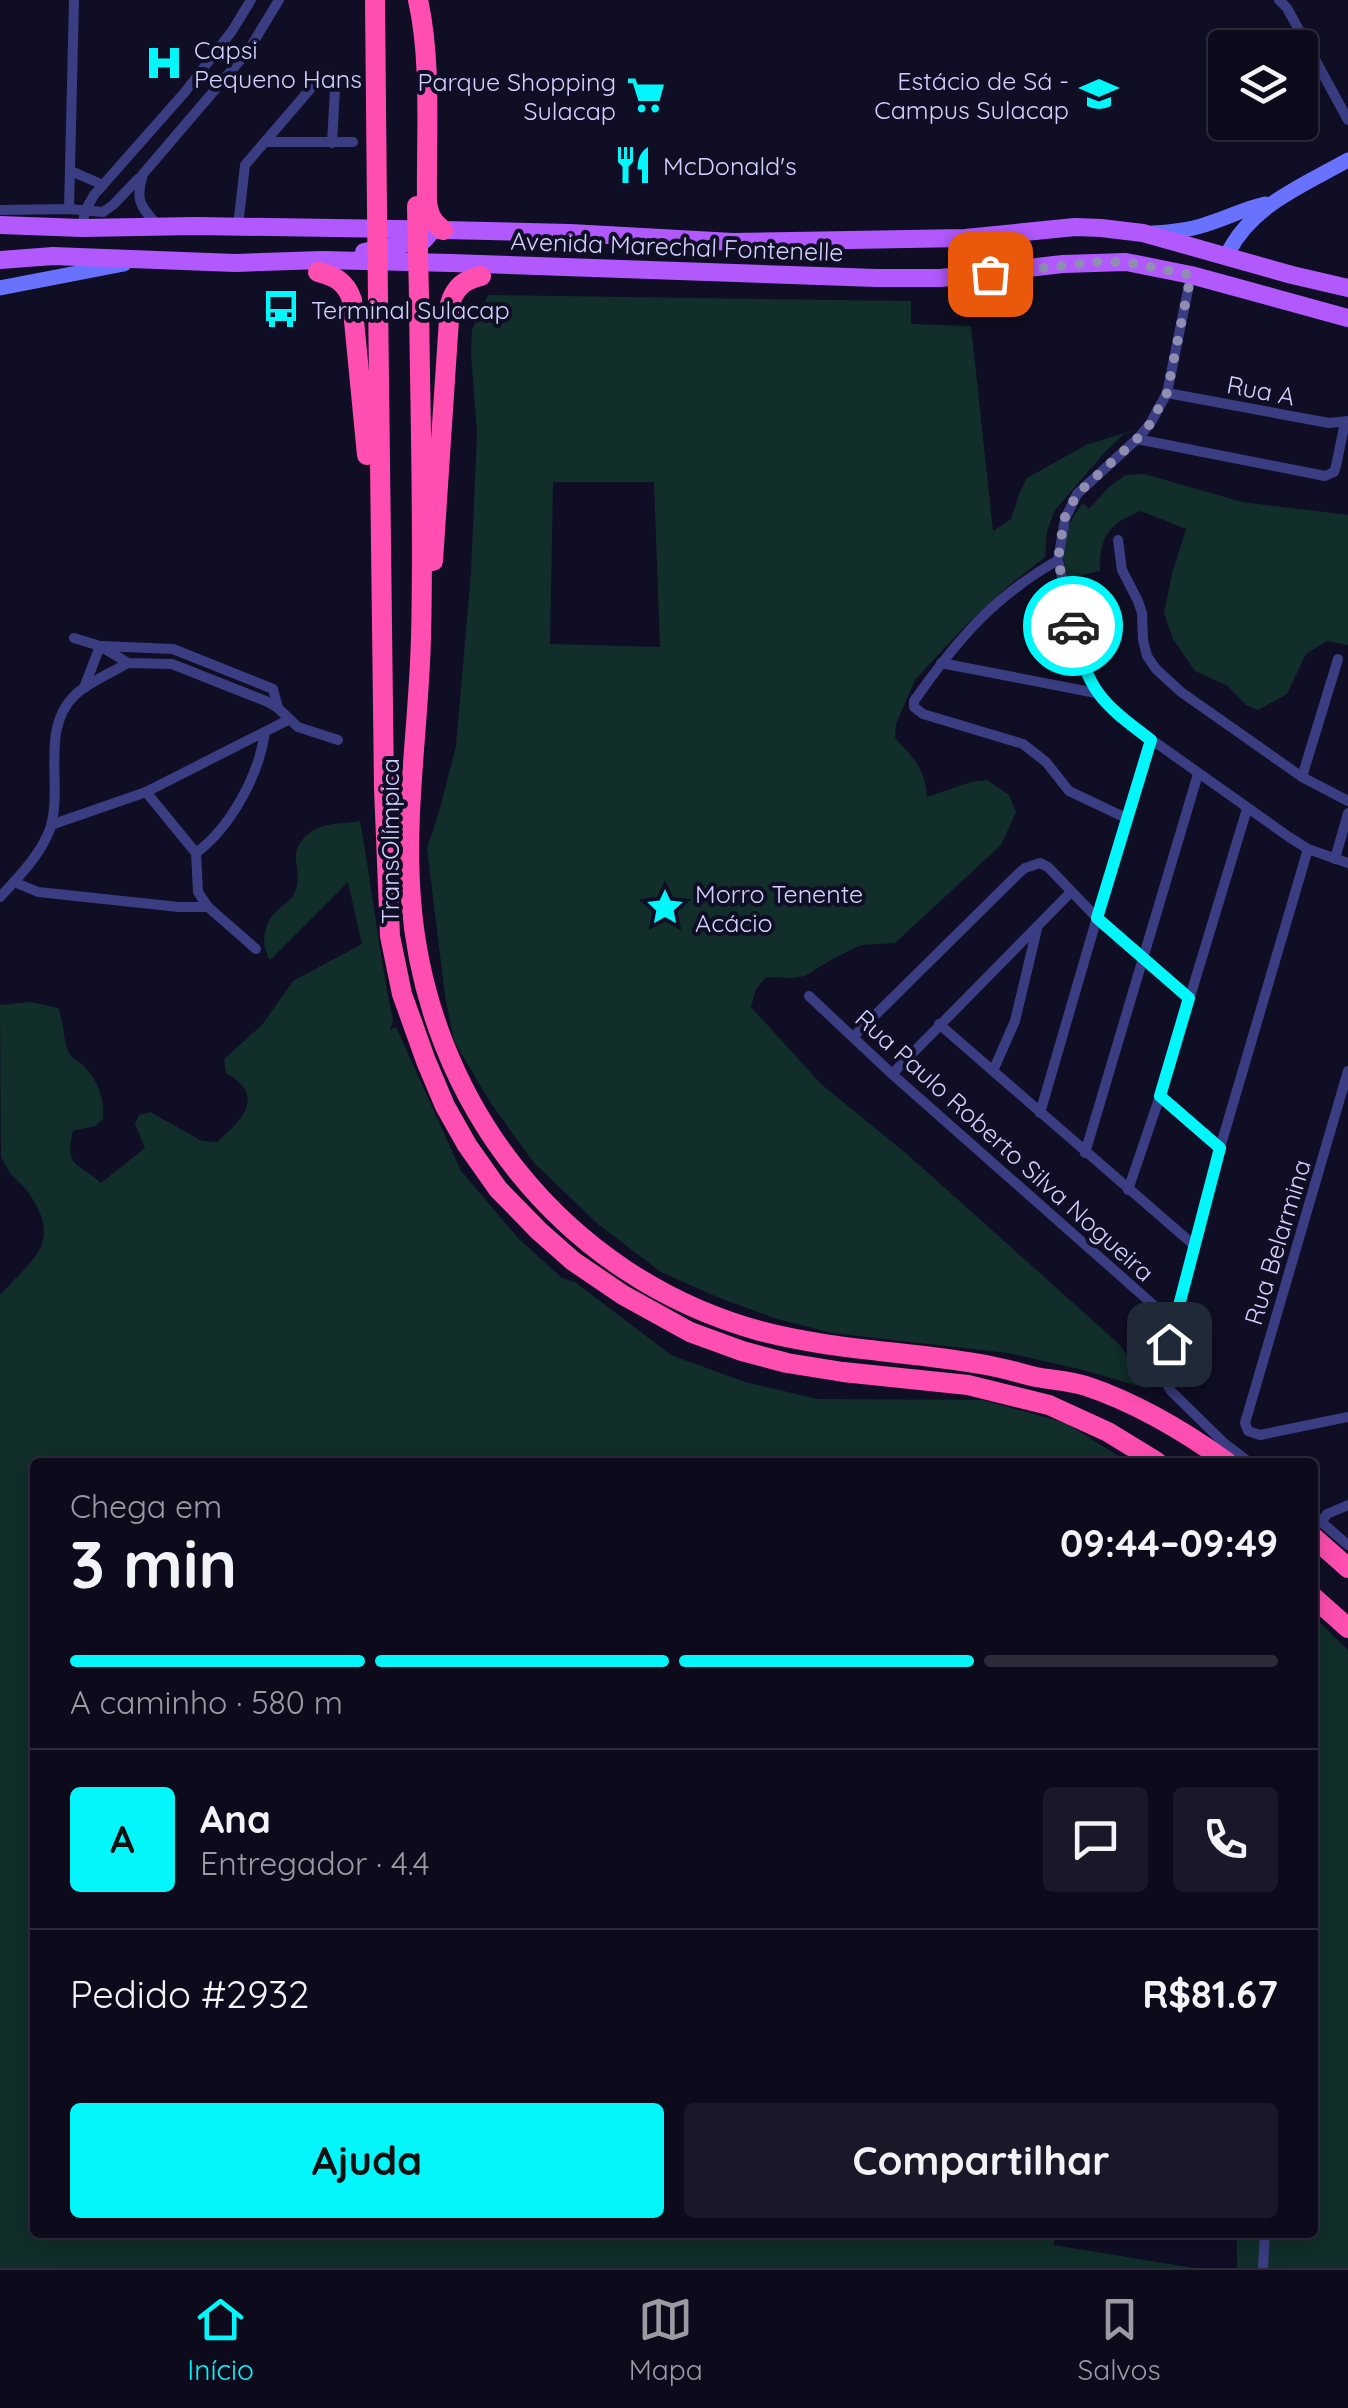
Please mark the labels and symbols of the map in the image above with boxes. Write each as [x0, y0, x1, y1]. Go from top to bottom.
place label: Capsi Pequeno Hans [194, 34, 362, 94]
hospital icon: Capsi Pequeno Hans [143, 42, 185, 84]
place label: Estácio de Sá - Campus Sulacap [874, 65, 1069, 125]
place label: Parque Shopping Sulacap [418, 66, 616, 126]
school or university icon: Estácio de Sá - Campus Sulacap [1078, 73, 1120, 115]
supermarket icon: Parque Shopping Sulacap [625, 74, 667, 116]
restaurant icon: McDonald's [612, 144, 654, 186]
place label: McDonald's [663, 150, 797, 181]
street label: Avenida Marechal Fontenelle [510, 225, 844, 267]
pin [948, 232, 1033, 317]
bus stop icon: Terminal Sulacap [260, 288, 302, 330]
place label: Terminal Sulacap [311, 294, 510, 325]
street label: Rua A [1224, 368, 1298, 412]
courier [1023, 576, 1123, 676]
street label: TransOlímpica [374, 758, 405, 924]
place label: Morro Tenente Acácio [695, 878, 863, 938]
place icon: Morro Tenente Acácio [644, 886, 686, 928]
street label: Rua Paulo Roberto Silva Nogueira [849, 1003, 1161, 1287]
street label: Rua Belarmina [1237, 1156, 1317, 1328]
pin [1127, 1302, 1212, 1387]

